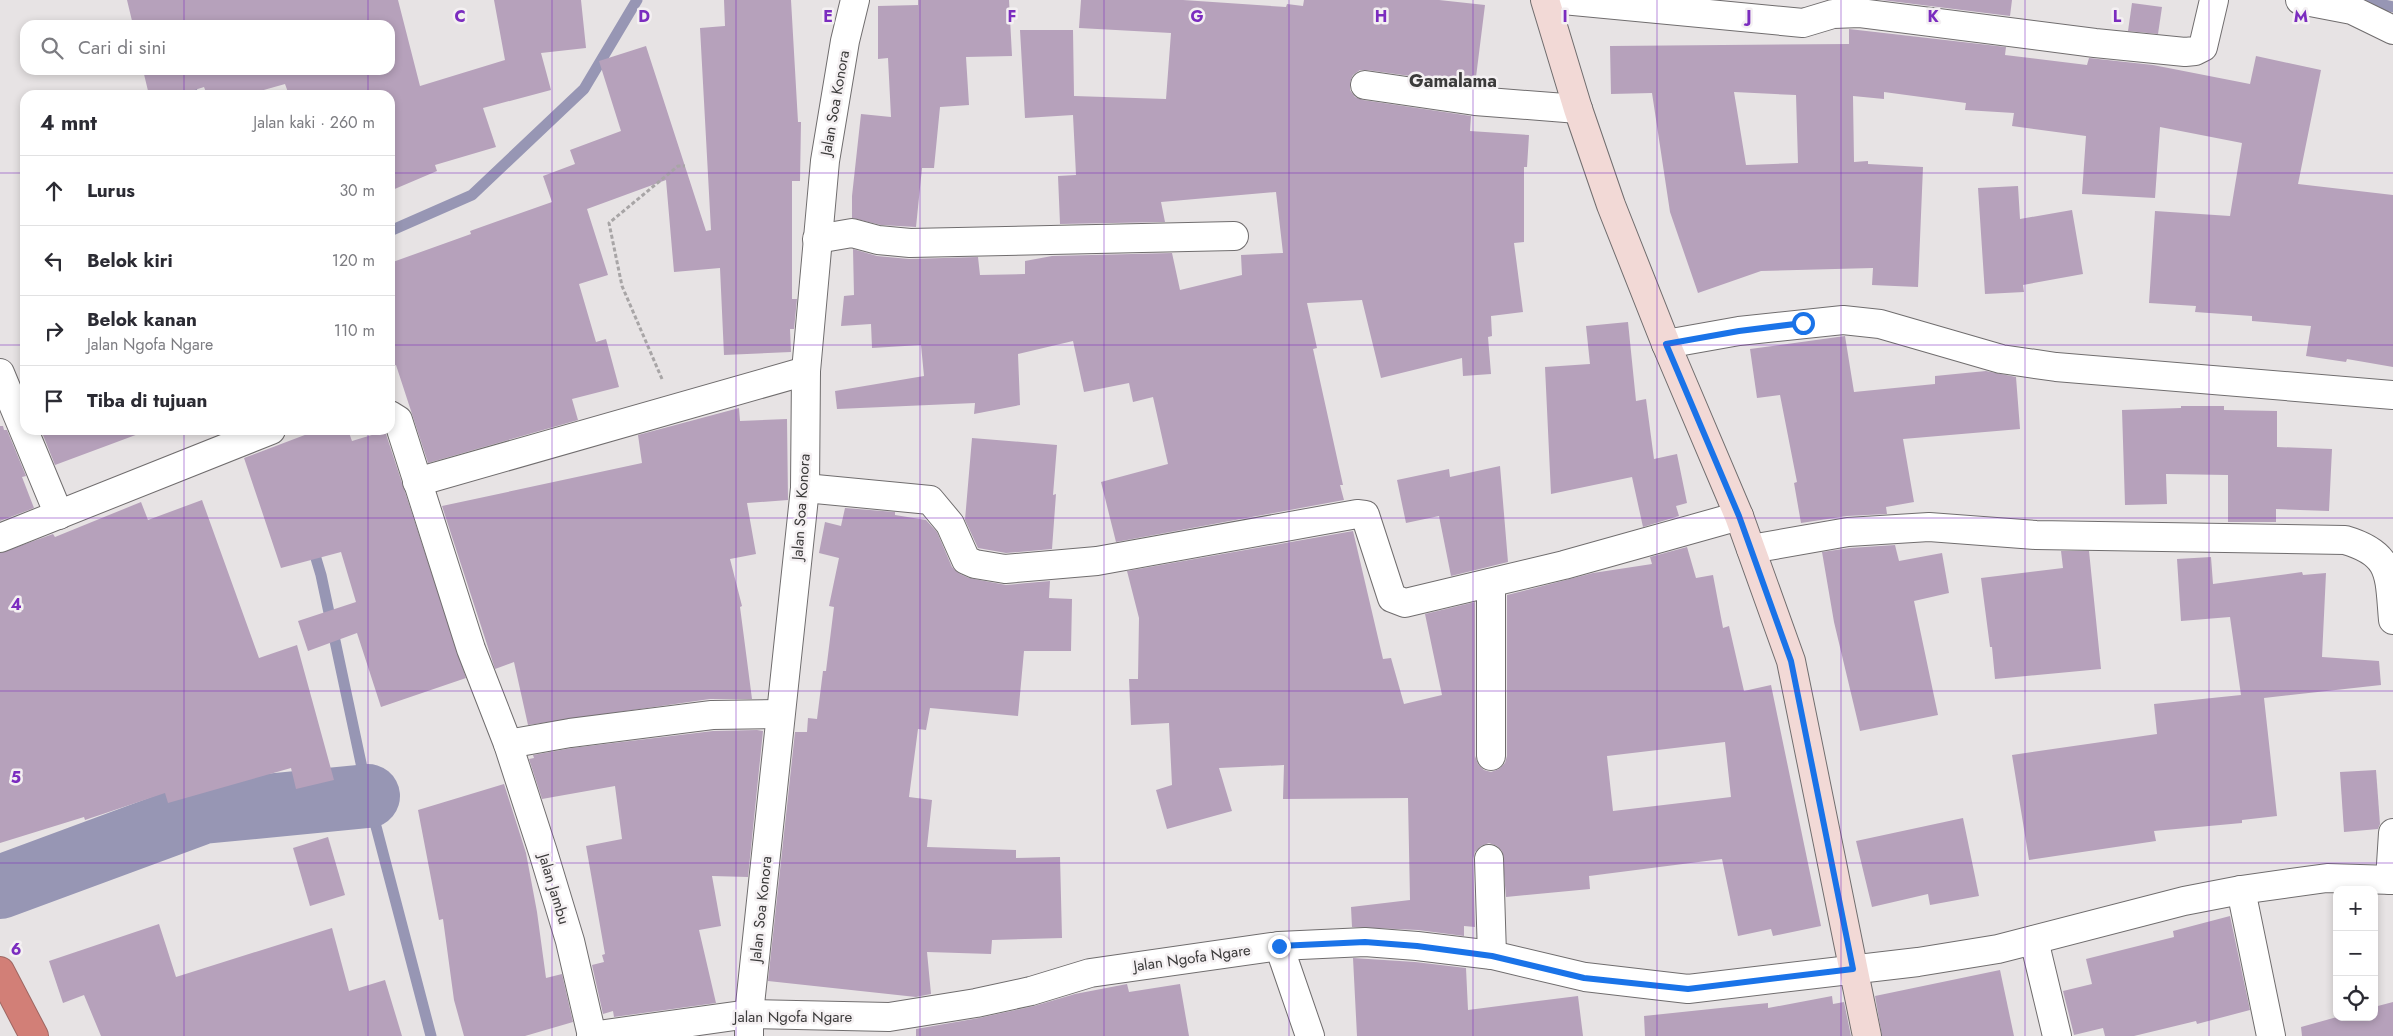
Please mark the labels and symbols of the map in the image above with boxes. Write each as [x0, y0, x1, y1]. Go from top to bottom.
text: C [454, 5, 466, 28]
text: D [638, 5, 650, 28]
text: E [823, 5, 833, 28]
text: F [1008, 5, 1016, 28]
text: G [1190, 5, 1204, 28]
text: H [1375, 5, 1387, 28]
text: I [1562, 5, 1568, 28]
text: J [1743, 5, 1752, 28]
text: K [1927, 5, 1939, 28]
text: L [2113, 5, 2122, 28]
text: M [2294, 5, 2308, 28]
street label: Jalan Soa Konora [815, 49, 855, 159]
district label: Gamalama [1409, 68, 1497, 94]
route start [1792, 312, 1815, 335]
street label: Jalan Soa Konora [786, 453, 816, 563]
text: 4 [10, 593, 22, 616]
text: 5 [11, 766, 21, 789]
street label: Jalan Jambu [532, 849, 575, 927]
street label: Jalan Soa Konora [744, 855, 778, 965]
route end [1268, 935, 1291, 958]
text: 6 [11, 938, 21, 961]
street label: Jalan Ngofa Ngare [1130, 939, 1252, 977]
street label: Jalan Ngofa Ngare [732, 1006, 852, 1028]

